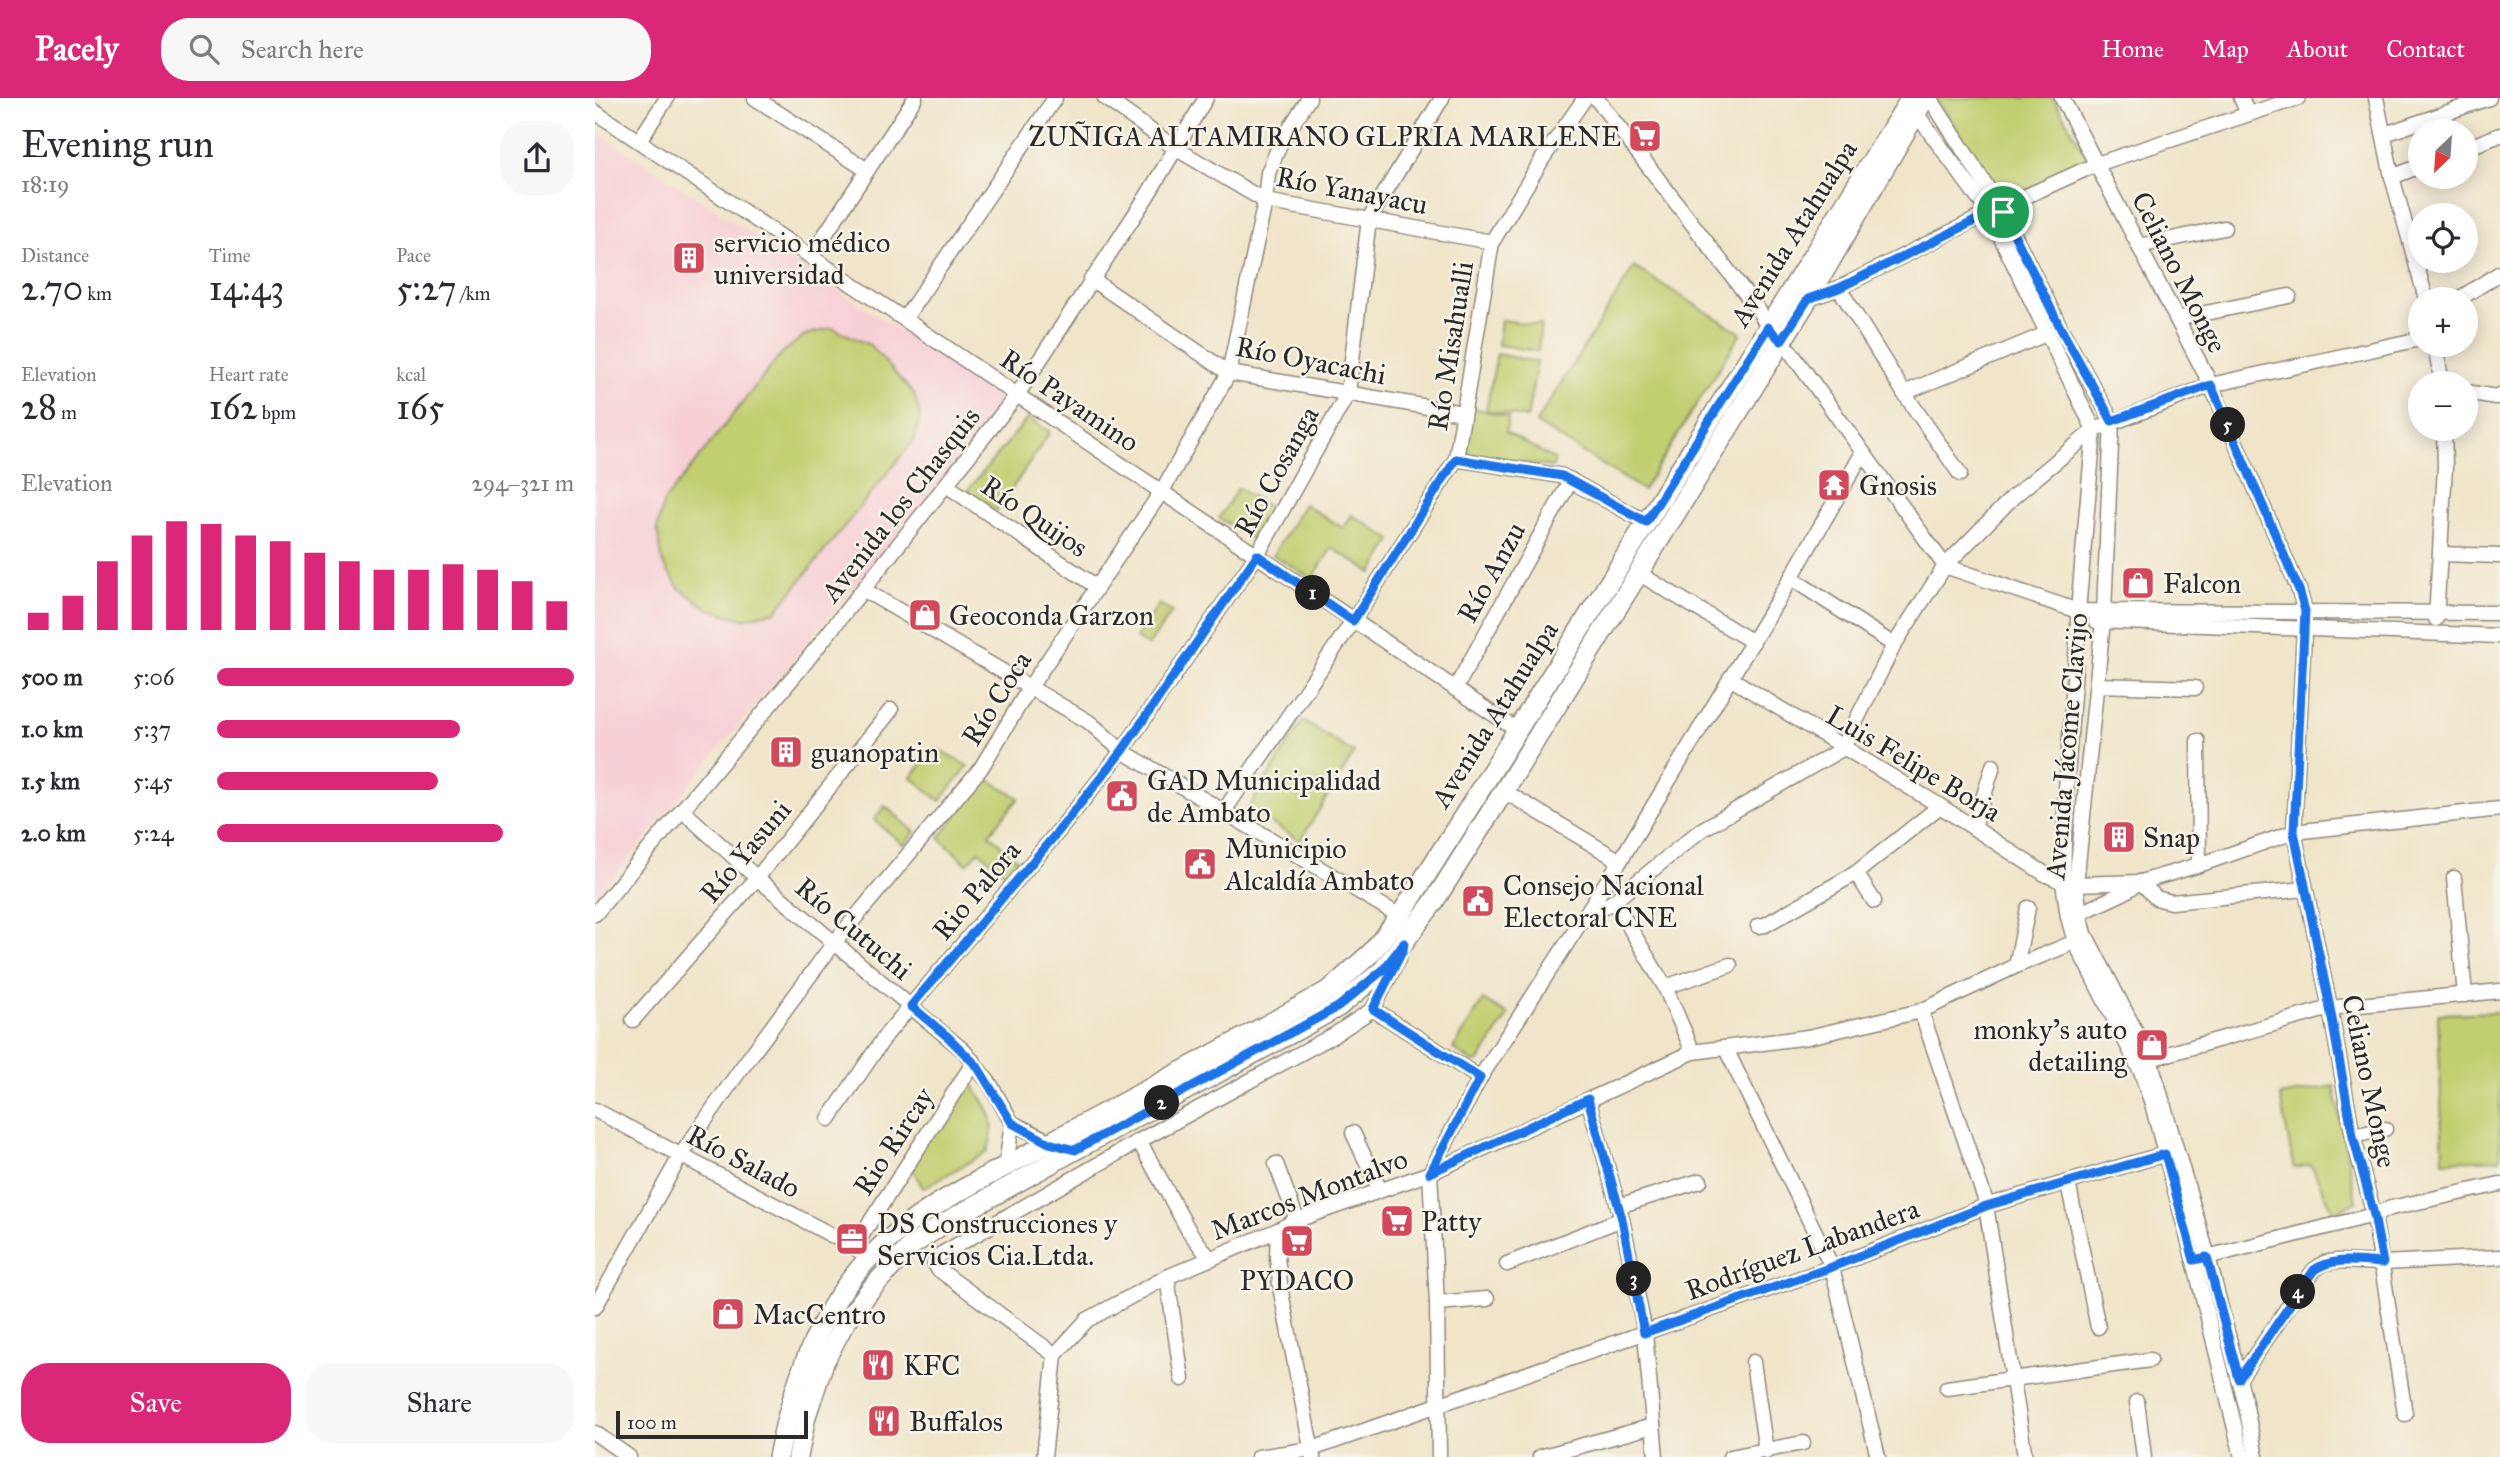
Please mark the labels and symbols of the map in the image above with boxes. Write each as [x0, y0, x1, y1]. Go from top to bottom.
supermarket icon: ZUÑIGA ALTAMIRANO GLPRIA MARLENE [1626, 117, 1664, 155]
place label: ZUÑIGA ALTAMIRANO GLPRIA MARLENE [1029, 119, 1621, 154]
north arrow [2408, 119, 2478, 189]
street label: Avenida Atahualpa [1722, 134, 1865, 334]
street label: Río Yanayacu [1273, 159, 1431, 222]
pin [1973, 182, 2033, 242]
street label: Celiano Monge [2124, 186, 2235, 359]
place label: servicio médico universidad [714, 225, 890, 292]
building icon: servicio médico universidad [670, 239, 708, 277]
street label: Río Misahualli [1420, 258, 1481, 433]
street label: Río Oyacachi [1233, 329, 1389, 392]
street label: Río Payamino [994, 341, 1146, 460]
street label: Avenida los Chasquis [813, 400, 987, 610]
street label: Río Cosanga [1226, 400, 1327, 542]
pin: 5 [2211, 408, 2245, 442]
temple icon: Gnosis [1815, 466, 1853, 504]
street label: Río Quijos [975, 468, 1095, 565]
place label: Gnosis [1859, 468, 1937, 503]
street label: Río Anzu [1450, 516, 1533, 629]
shop icon: Falcon [2119, 564, 2157, 602]
place label: Falcon [2163, 566, 2241, 601]
pin: 1 [1295, 575, 1331, 610]
shop icon: Geoconda Garzon [906, 596, 944, 634]
place label: Geoconda Garzon [949, 598, 1154, 633]
street label: Avenida Jácome Clavijo [2037, 611, 2096, 882]
street label: Avenida Atahualpa [1423, 615, 1566, 815]
street label: Río Coca [954, 644, 1039, 752]
street label: Luis Felipe Borja [1820, 698, 2008, 829]
building icon: guanopatin [767, 733, 805, 771]
place label: guanopatin [811, 735, 939, 770]
place label: GAD Municipalidad de Ambato [1147, 763, 1381, 830]
public building icon: GAD Municipalidad de Ambato [1103, 777, 1141, 815]
street label: Río Yasuni [692, 793, 799, 910]
building icon: Snap [2100, 818, 2138, 856]
place label: Snap [2143, 820, 2200, 855]
place label: Municipio Alcaldía Ambato [1224, 831, 1414, 898]
street label: Rio Palora [925, 833, 1028, 947]
public building icon: Municipio Alcaldía Ambato [1181, 845, 1219, 883]
place label: Consejo Nacional Electoral CNE [1503, 868, 1704, 935]
street label: Río Cutuchi [788, 869, 919, 987]
public building icon: Consejo Nacional Electoral CNE [1459, 882, 1497, 920]
street label: Celiano Monge [2334, 991, 2405, 1171]
place label: monky’s auto detailing [1973, 1012, 2128, 1079]
shop icon: monky’s auto detailing [2133, 1026, 2171, 1064]
street label: Rio Rircay [846, 1080, 942, 1202]
pin: 2 [1145, 1086, 1179, 1121]
street label: Río Salado [681, 1117, 806, 1206]
street label: Marcos Montalvo [1206, 1141, 1412, 1248]
street label: Rodríguez Labandera [1681, 1191, 1924, 1308]
supermarket icon: Patty [1378, 1202, 1416, 1240]
place label: Patty [1421, 1204, 1482, 1239]
place label: DS Construcciones y Servicios Cia.Ltda. [877, 1206, 1118, 1273]
office icon: DS Construcciones y Servicios Cia.Ltda. [833, 1220, 871, 1258]
supermarket icon: PYDACO [1278, 1222, 1316, 1260]
pin: 3 [1616, 1262, 1651, 1296]
place label: PYDACO [1240, 1263, 1354, 1298]
pin: 4 [2281, 1274, 2315, 1310]
shop icon: MacCentro [709, 1295, 747, 1333]
place label: MacCentro [753, 1297, 886, 1332]
restaurant icon: KFC [859, 1346, 897, 1384]
place label: KFC [903, 1348, 960, 1383]
restaurant icon: Buffalos [865, 1402, 903, 1440]
place label: Buffalos [909, 1404, 1003, 1439]
scale bar [616, 1408, 809, 1440]

